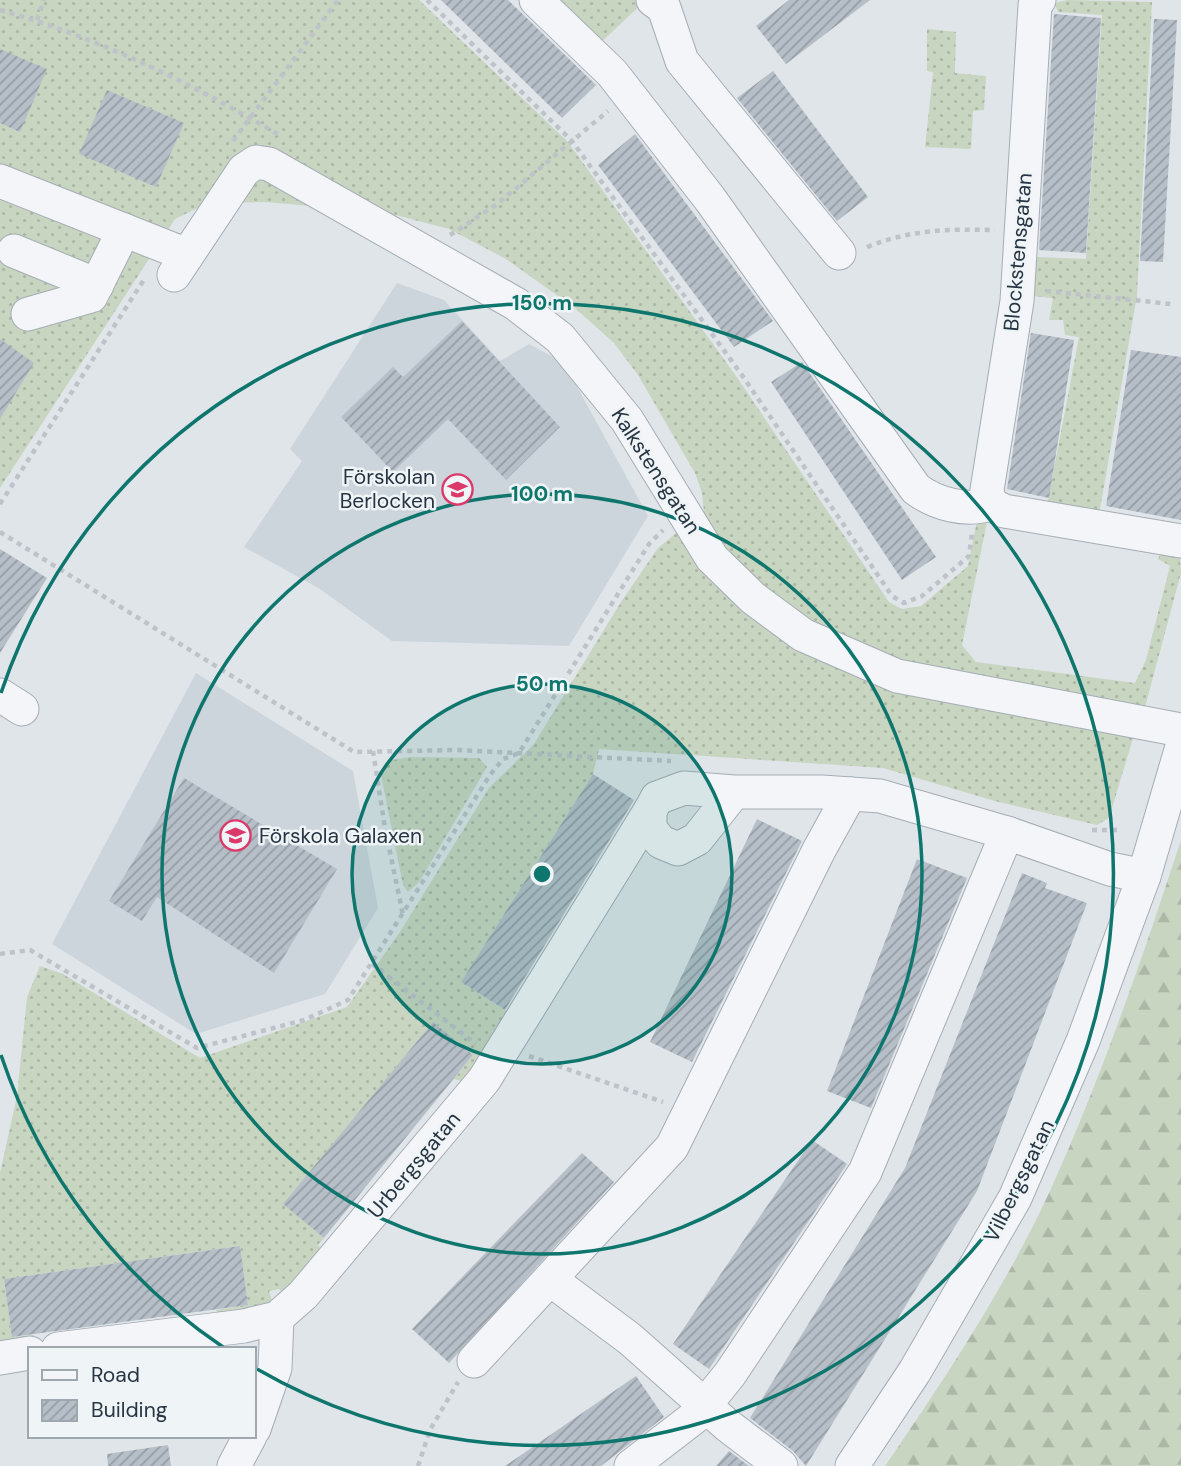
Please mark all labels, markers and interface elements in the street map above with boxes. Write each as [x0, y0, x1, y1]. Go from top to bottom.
street label: Blockstensgatan [997, 172, 1039, 332]
text: 150 m [512, 289, 572, 317]
street label: Kalkstensgatan [605, 403, 707, 539]
place label: Förskolan Berlocken [340, 463, 435, 515]
school or university icon: Förskolan Berlocken [441, 472, 475, 506]
text: 100 m [511, 480, 573, 508]
text: 50 m [516, 670, 568, 698]
school or university icon: Förskola Galaxen [219, 819, 253, 853]
place label: Förskola Galaxen [259, 822, 422, 850]
centre of rings [530, 862, 554, 886]
street label: Urbergsgatan [361, 1106, 467, 1224]
street label: Vilbergsgatan [977, 1115, 1061, 1247]
legend [28, 1347, 256, 1438]
text: Road [91, 1361, 140, 1389]
text: Building [91, 1396, 168, 1424]

